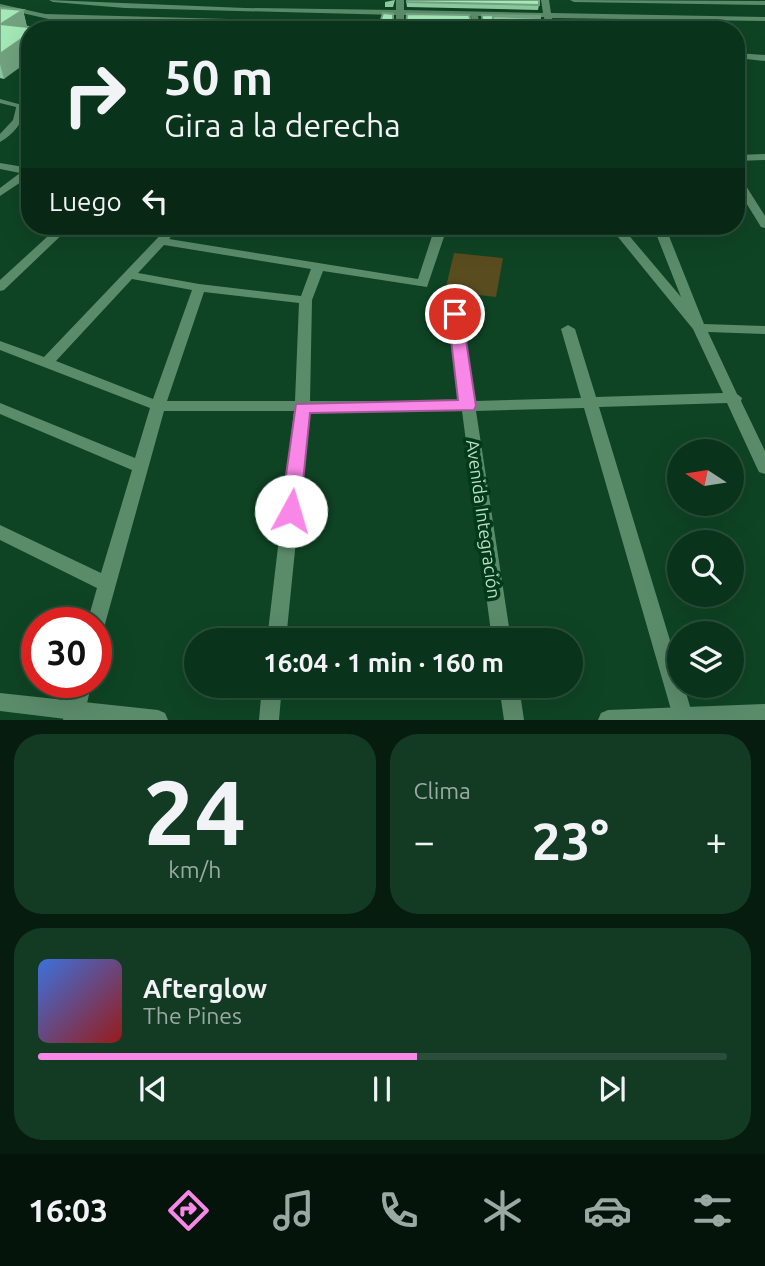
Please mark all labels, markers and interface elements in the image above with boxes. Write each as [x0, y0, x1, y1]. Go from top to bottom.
icon: right [49, 49, 140, 140]
text: 50 m [164, 49, 273, 104]
text: Gira a la derecha [164, 107, 401, 143]
icon: left [136, 182, 174, 220]
text: Luego [49, 187, 122, 216]
pin [425, 284, 485, 344]
icon: arrive [436, 295, 474, 333]
street label: Avenida Integración [463, 438, 505, 600]
north arrow [667, 439, 744, 516]
map controls [667, 439, 744, 698]
position arrow [254, 474, 328, 548]
button: search [667, 530, 744, 607]
speed limit sign: 30 [21, 607, 112, 698]
button: layers [667, 621, 744, 698]
text: 16:04 · 1 min · 160 m [263, 648, 504, 677]
text: 24 [143, 760, 246, 862]
text: Clima [414, 778, 471, 803]
text: 23° [532, 812, 609, 870]
text: − [414, 820, 435, 862]
text: + [706, 820, 727, 862]
text: km/h [168, 857, 221, 882]
text: Afterglow [143, 974, 267, 1003]
text: The Pines [143, 1003, 242, 1028]
icon: previous [134, 1070, 172, 1108]
icon: pause [363, 1070, 401, 1108]
icon: next [593, 1070, 631, 1108]
icon: directions [164, 1186, 213, 1235]
icon: music [269, 1186, 318, 1235]
icon: phone [374, 1186, 423, 1235]
icon: climate [478, 1186, 527, 1235]
icon: car [583, 1186, 632, 1235]
icon: filters [688, 1186, 737, 1235]
text: 16:03 [28, 1192, 108, 1228]

